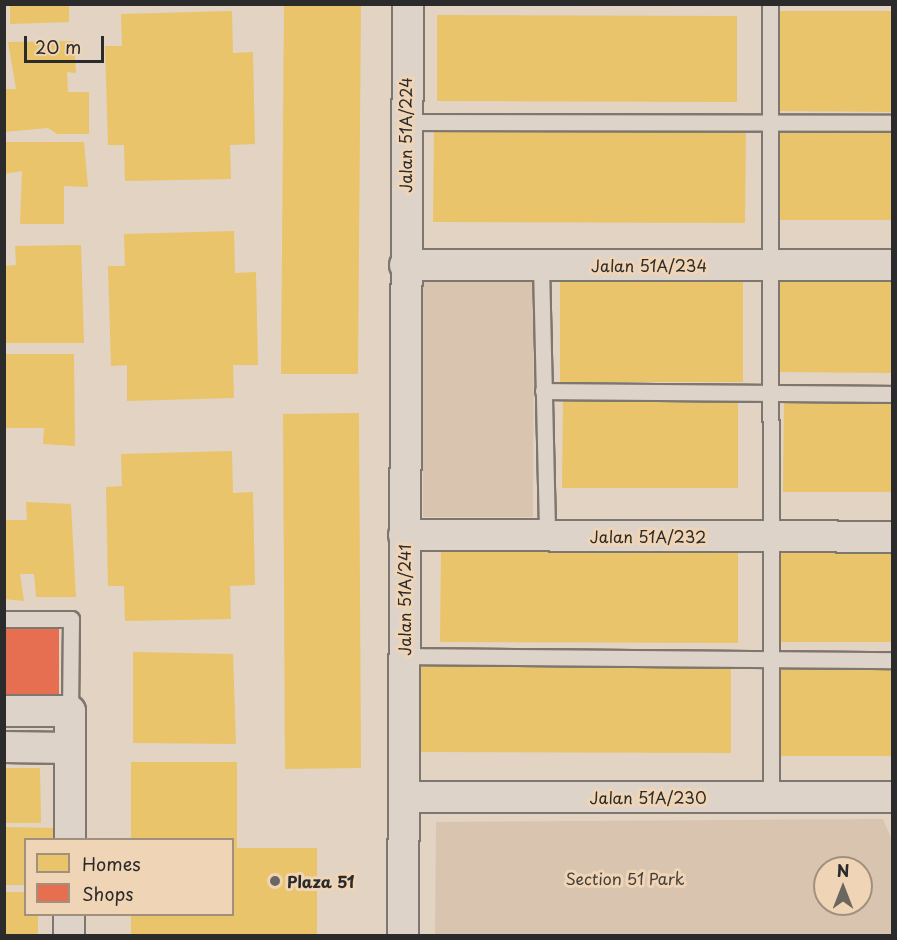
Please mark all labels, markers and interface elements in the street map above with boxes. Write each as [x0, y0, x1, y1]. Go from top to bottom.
scale bar [27, 24, 106, 62]
text: 20 m [35, 33, 81, 60]
street label: Jalan 51A/224 [395, 77, 415, 193]
street label: Jalan 51A/234 [591, 255, 707, 275]
street label: Jalan 51A/232 [590, 526, 706, 546]
street label: Jalan 51A/241 [394, 544, 414, 656]
street label: Jalan 51A/230 [589, 787, 707, 807]
legend [24, 838, 234, 916]
text: Homes [82, 850, 140, 877]
north arrow [813, 856, 873, 916]
text: N [837, 858, 849, 882]
park label: Section 51 Park [565, 868, 685, 888]
place label: Plaza 51 [287, 871, 355, 891]
marker: Plaza 51 [268, 874, 282, 888]
text: Shops [82, 880, 133, 907]

